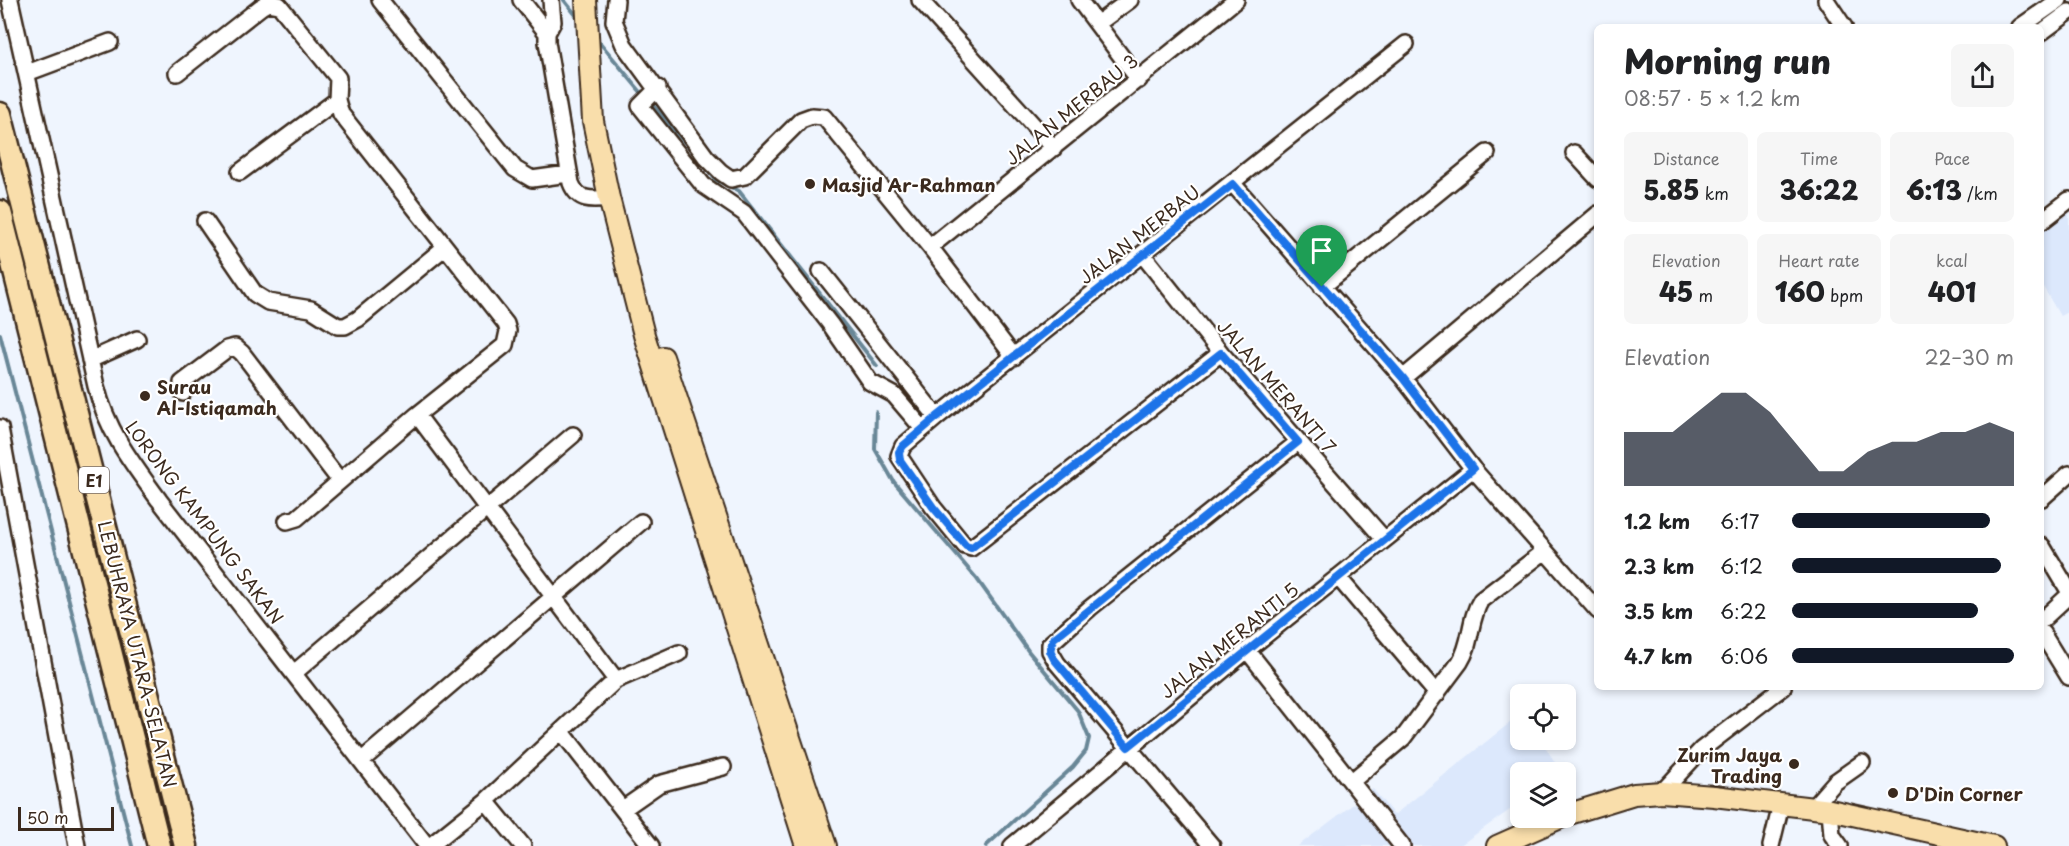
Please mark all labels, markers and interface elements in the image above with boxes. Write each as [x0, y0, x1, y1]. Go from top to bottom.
text: Morning run [1624, 35, 1831, 85]
button: share [1951, 44, 2014, 107]
street label: JALAN MERBAU 3 [999, 47, 1143, 171]
text: 08:57 · 5 × 1.2 km [1624, 83, 1800, 113]
text: Distance [1652, 146, 1720, 170]
text: Time [1800, 146, 1838, 170]
text: Pace [1934, 146, 1970, 170]
text: 5.85 [1643, 170, 1700, 209]
text: 36:22 [1780, 170, 1858, 209]
text: 6:13 [1906, 170, 1962, 209]
place label: Masjid Ar-Rahman [822, 171, 996, 198]
marker: Masjid Ar-Rahman [803, 177, 817, 191]
street label: JALAN MERBAU [1073, 178, 1205, 290]
text: km [1700, 181, 1729, 205]
text: /km [1962, 181, 1998, 205]
pin [1296, 225, 1347, 287]
icon: arrive [1305, 234, 1338, 267]
text: Elevation [1651, 248, 1721, 272]
text: Heart rate [1779, 248, 1859, 272]
text: kcal [1936, 248, 1968, 272]
text: 45 [1659, 272, 1693, 311]
text: 160 [1775, 272, 1825, 311]
text: 401 [1928, 272, 1976, 311]
text: m [1693, 283, 1713, 307]
text: bpm [1825, 283, 1863, 307]
street label: JALAN MERANTI 7 [1211, 313, 1343, 459]
text: Elevation [1624, 342, 1710, 372]
text: 22–30 m [1925, 342, 2014, 372]
place label: Surau Al-Istiqamah [157, 373, 277, 421]
marker: Surau Al-Istiqamah [138, 389, 152, 403]
street label: LORONG KAMPUNG SAKAN [119, 415, 291, 629]
road number: E1 [79, 467, 109, 493]
text: 1.2 km [1624, 506, 1690, 536]
text: 6:17 [1720, 506, 1759, 536]
street label: LEBUHRAYA UTARA–SELATAN [92, 518, 184, 790]
text: 2.3 km [1624, 551, 1694, 581]
text: 6:12 [1720, 551, 1763, 581]
street label: JALAN MERANTI 5 [1154, 576, 1304, 704]
text: 3.5 km [1624, 596, 1693, 626]
text: 6:22 [1720, 596, 1767, 626]
text: 4.7 km [1624, 641, 1693, 671]
text: 6:06 [1720, 641, 1768, 671]
map controls [1510, 684, 1576, 828]
button: locate [1510, 684, 1576, 750]
place label: Zurim Jaya Trading [1677, 741, 1782, 789]
marker: Zurim Jaya Trading [1787, 757, 1801, 771]
button: layers [1510, 762, 1576, 828]
place label: D'Din Corner [1905, 780, 2023, 807]
marker: D'Din Corner [1886, 786, 1900, 800]
scale bar [18, 804, 114, 832]
text: 50 m [27, 805, 68, 829]

